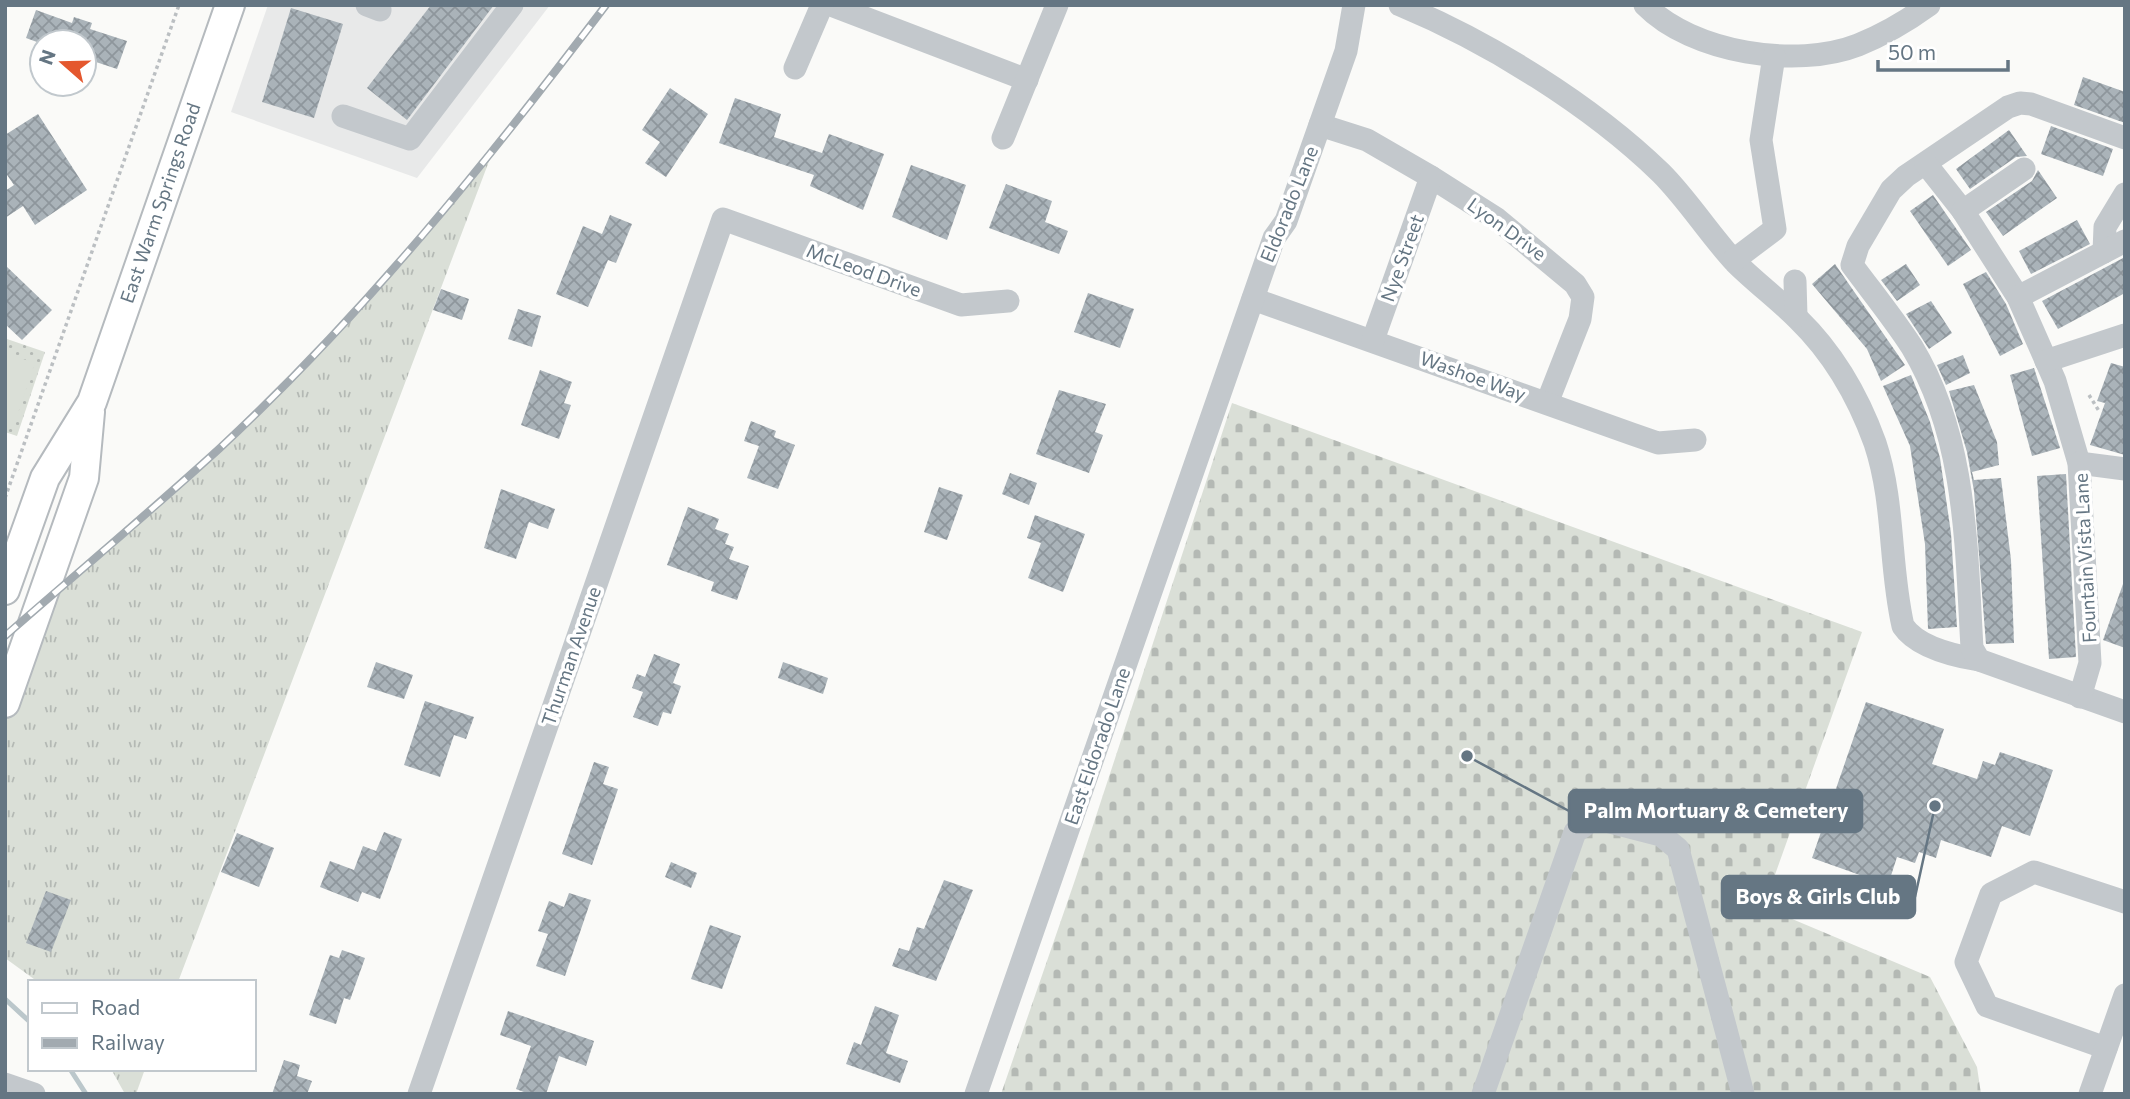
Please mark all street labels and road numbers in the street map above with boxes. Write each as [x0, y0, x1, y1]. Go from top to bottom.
street label: East Warm Springs Road [114, 100, 205, 306]
street label: Eldorado Lane [1255, 142, 1322, 265]
street label: Lyon Drive [1463, 192, 1551, 265]
street label: Nye Street [1375, 211, 1428, 305]
street label: McLeod Drive [804, 238, 925, 301]
street label: Washoe Way [1417, 346, 1529, 405]
street label: Fountain Vista Lane [2069, 472, 2100, 644]
street label: Thurman Avenue [536, 583, 605, 728]
street label: East Eldorado Lane [1059, 664, 1134, 827]

